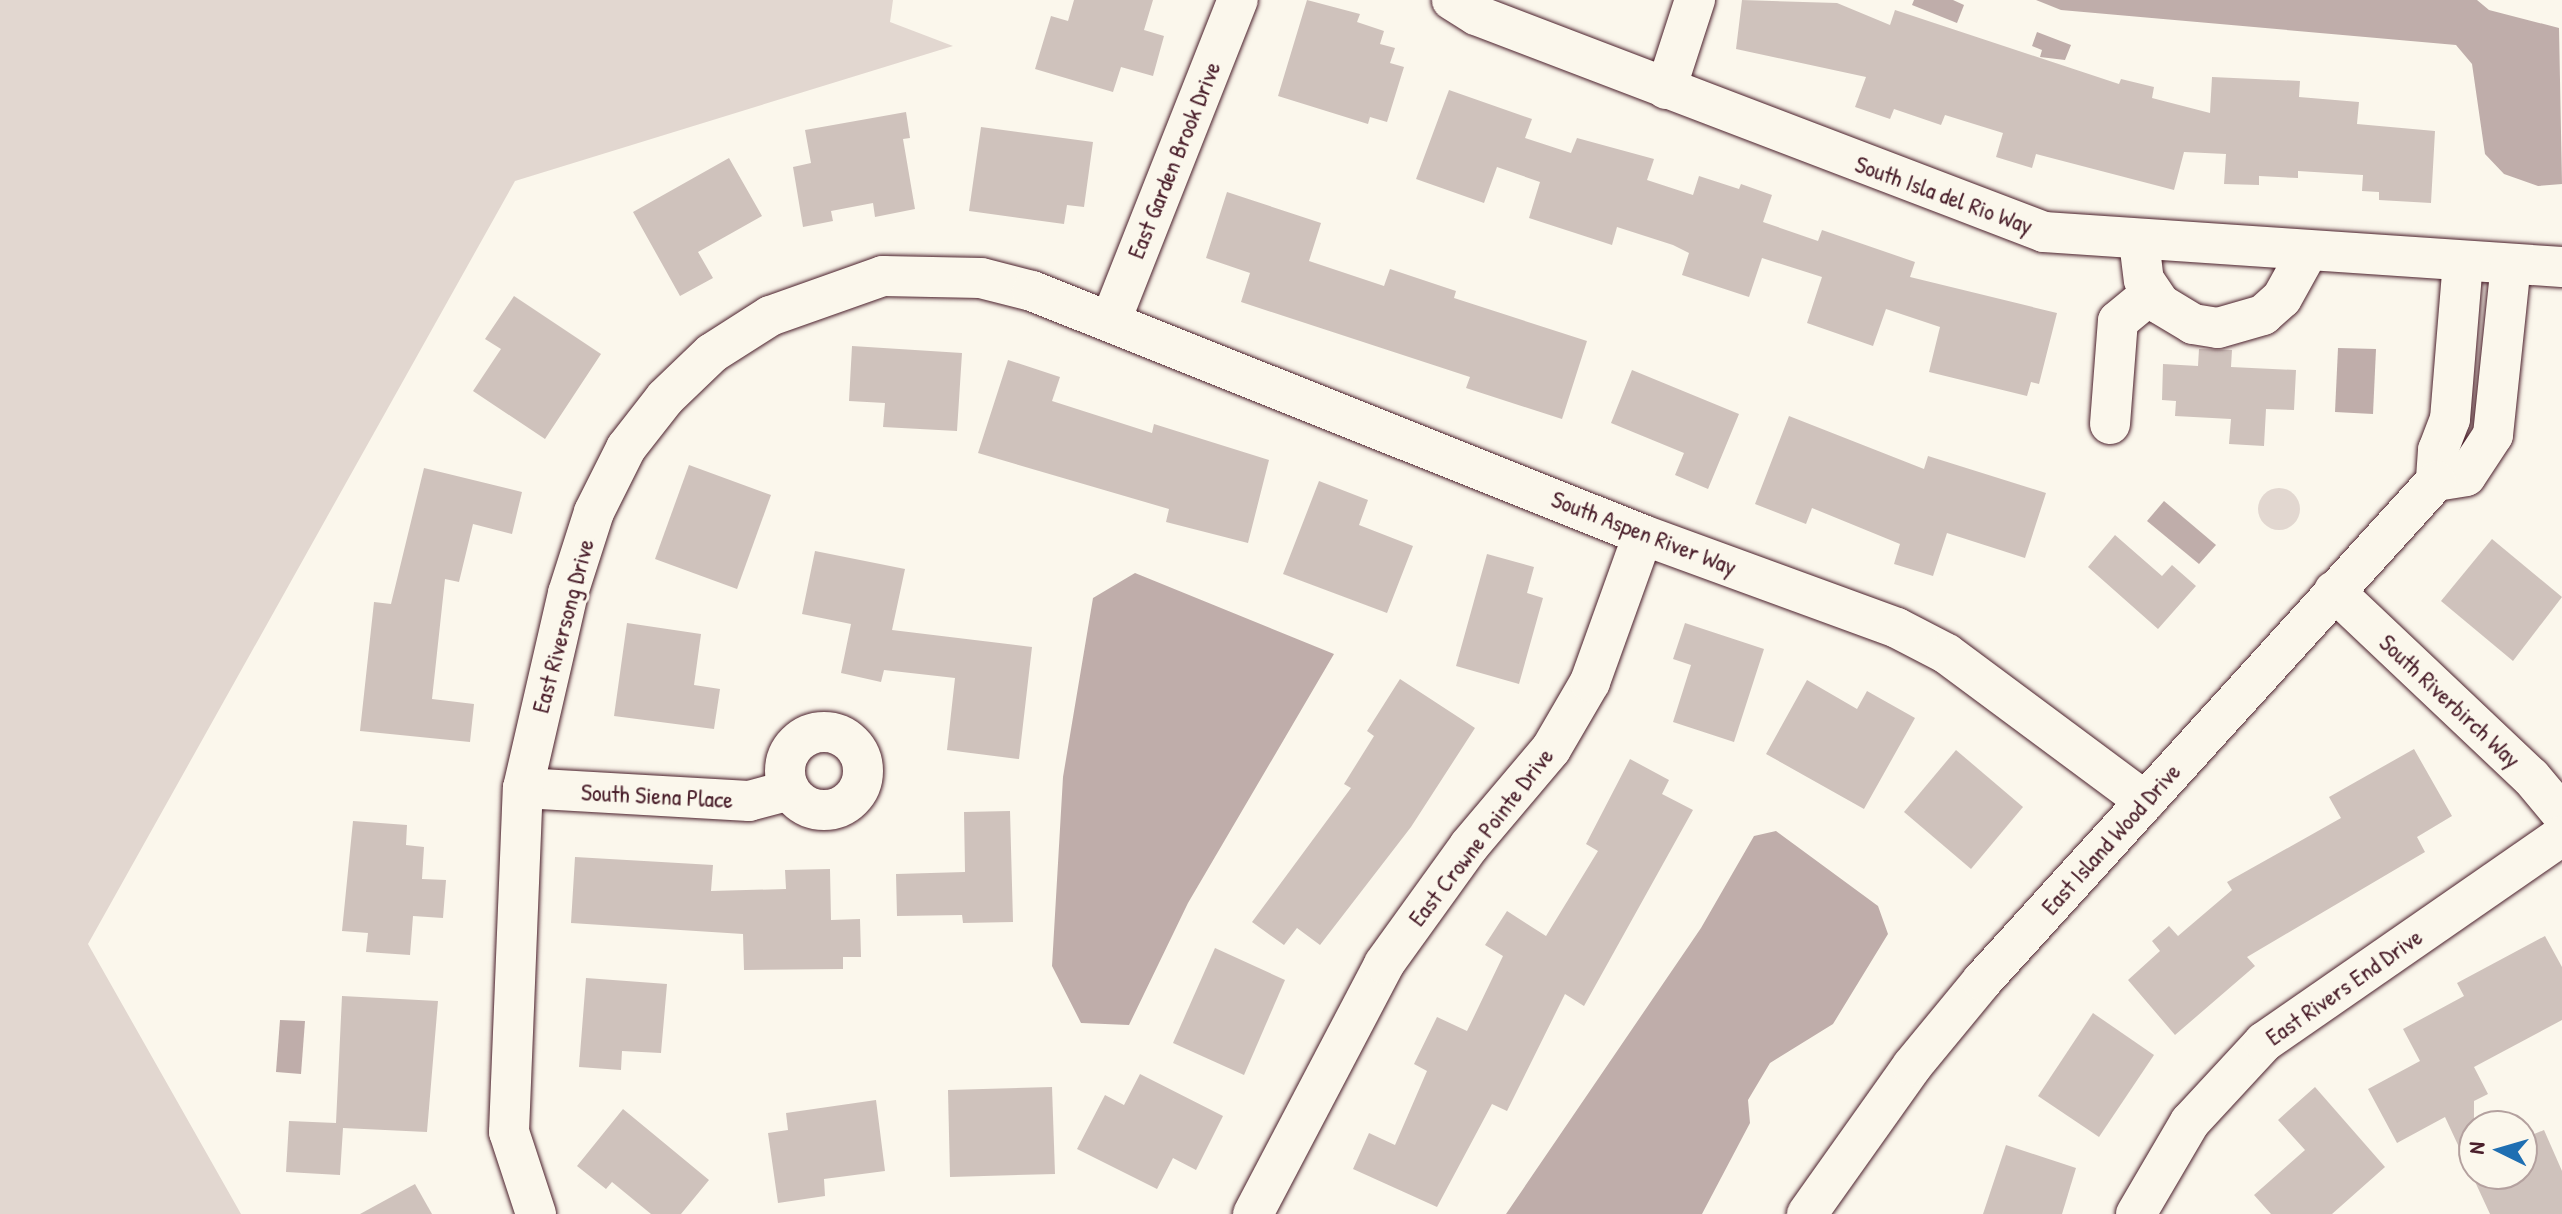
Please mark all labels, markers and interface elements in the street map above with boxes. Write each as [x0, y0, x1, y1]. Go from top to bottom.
street label: East Garden Brook Drive [1121, 57, 1227, 263]
street label: South Isla del Rio Way [1851, 149, 2037, 241]
street label: South Aspen River Way [1547, 484, 1741, 582]
street label: East Riversong Drive [526, 536, 600, 716]
street label: South Riverbirch Way [2373, 628, 2527, 774]
street label: East Crowne Pointe Drive [1403, 742, 1559, 932]
street label: East Island Wood Drive [2036, 757, 2186, 921]
street label: South Siena Place [580, 778, 734, 814]
street label: East Rivers End Drive [2260, 922, 2428, 1052]
north arrow [2458, 1110, 2538, 1190]
text: N [2461, 1141, 2492, 1155]

